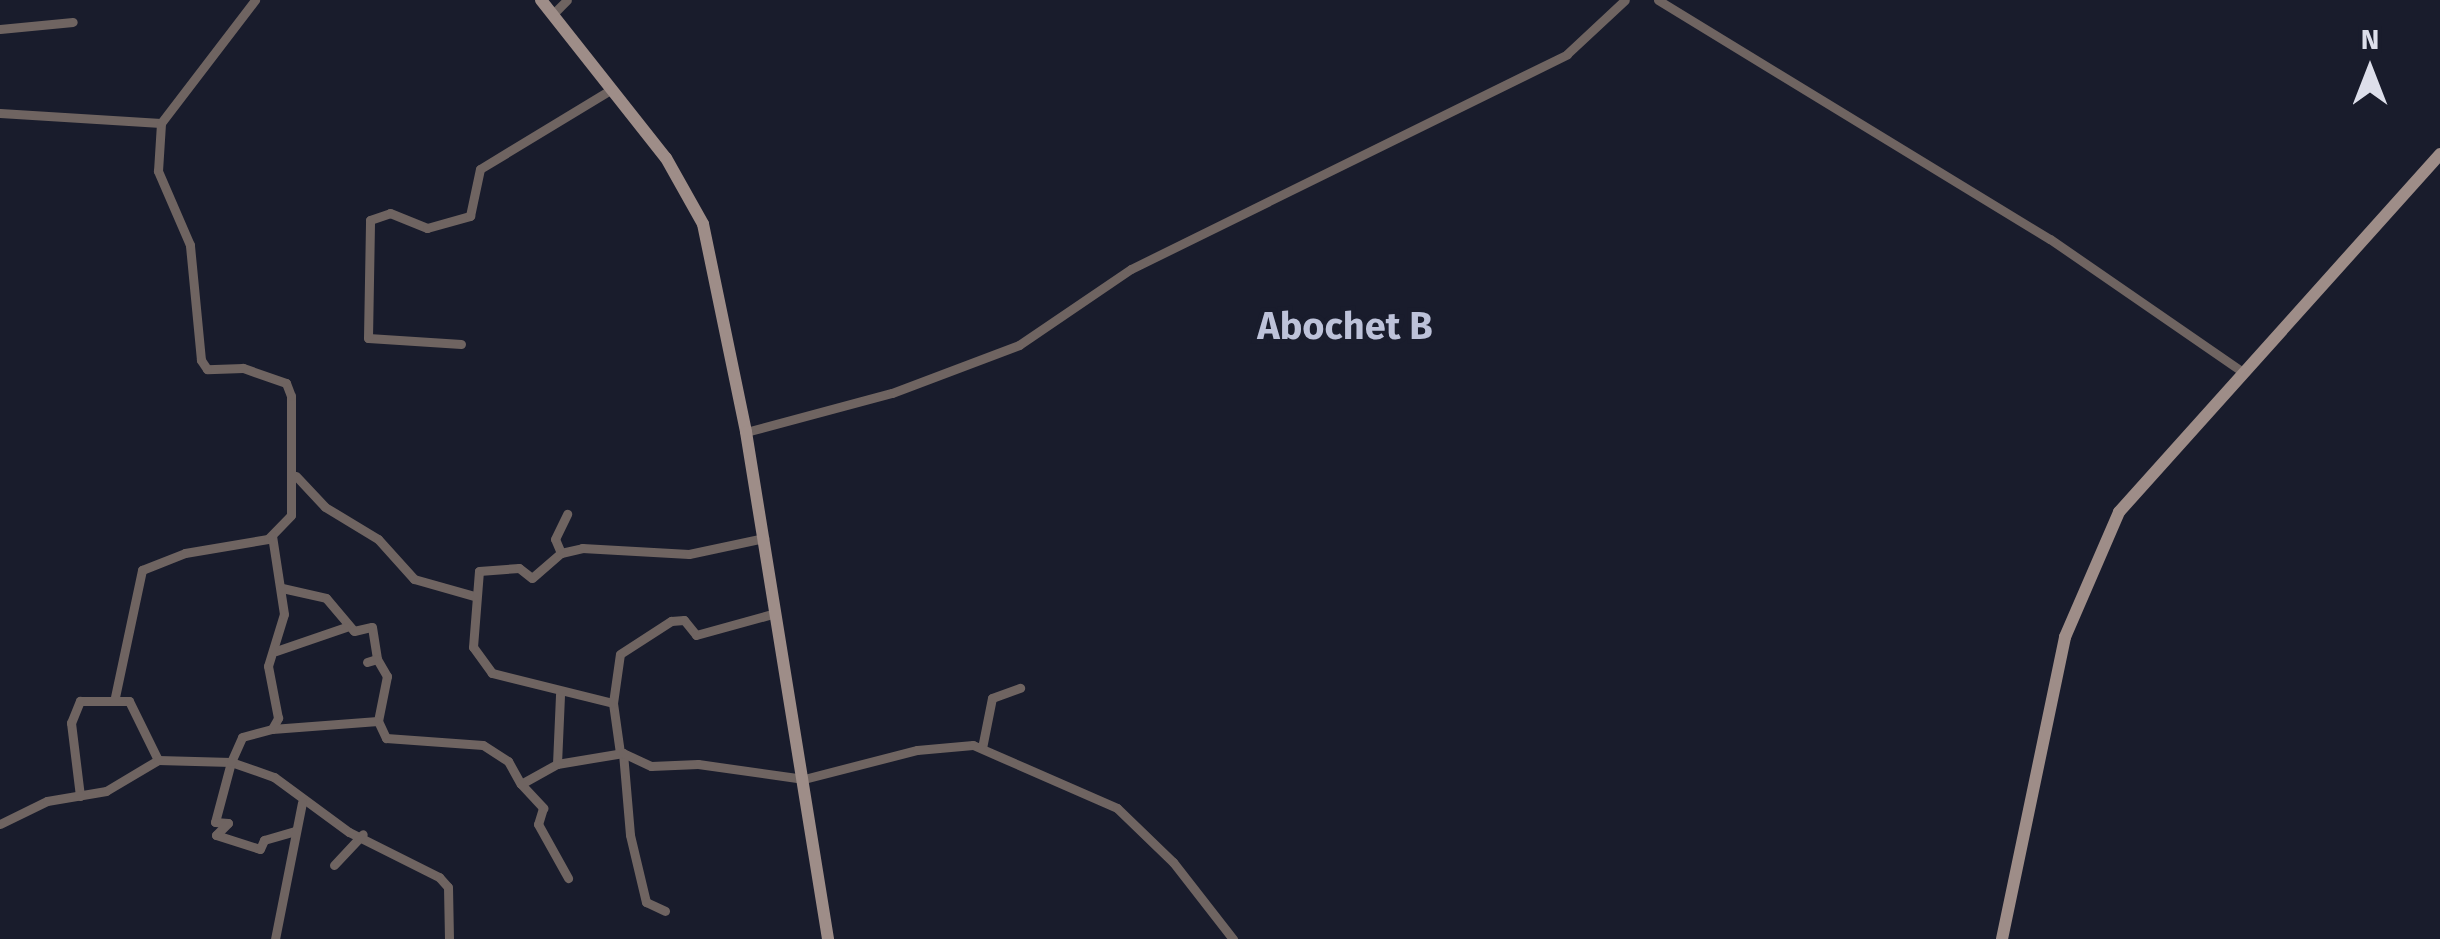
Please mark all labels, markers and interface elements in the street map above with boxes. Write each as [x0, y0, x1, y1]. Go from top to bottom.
north arrow [2320, 20, 2420, 120]
text: N [2361, 23, 2379, 56]
district label: Abochet B [1257, 304, 1433, 350]

